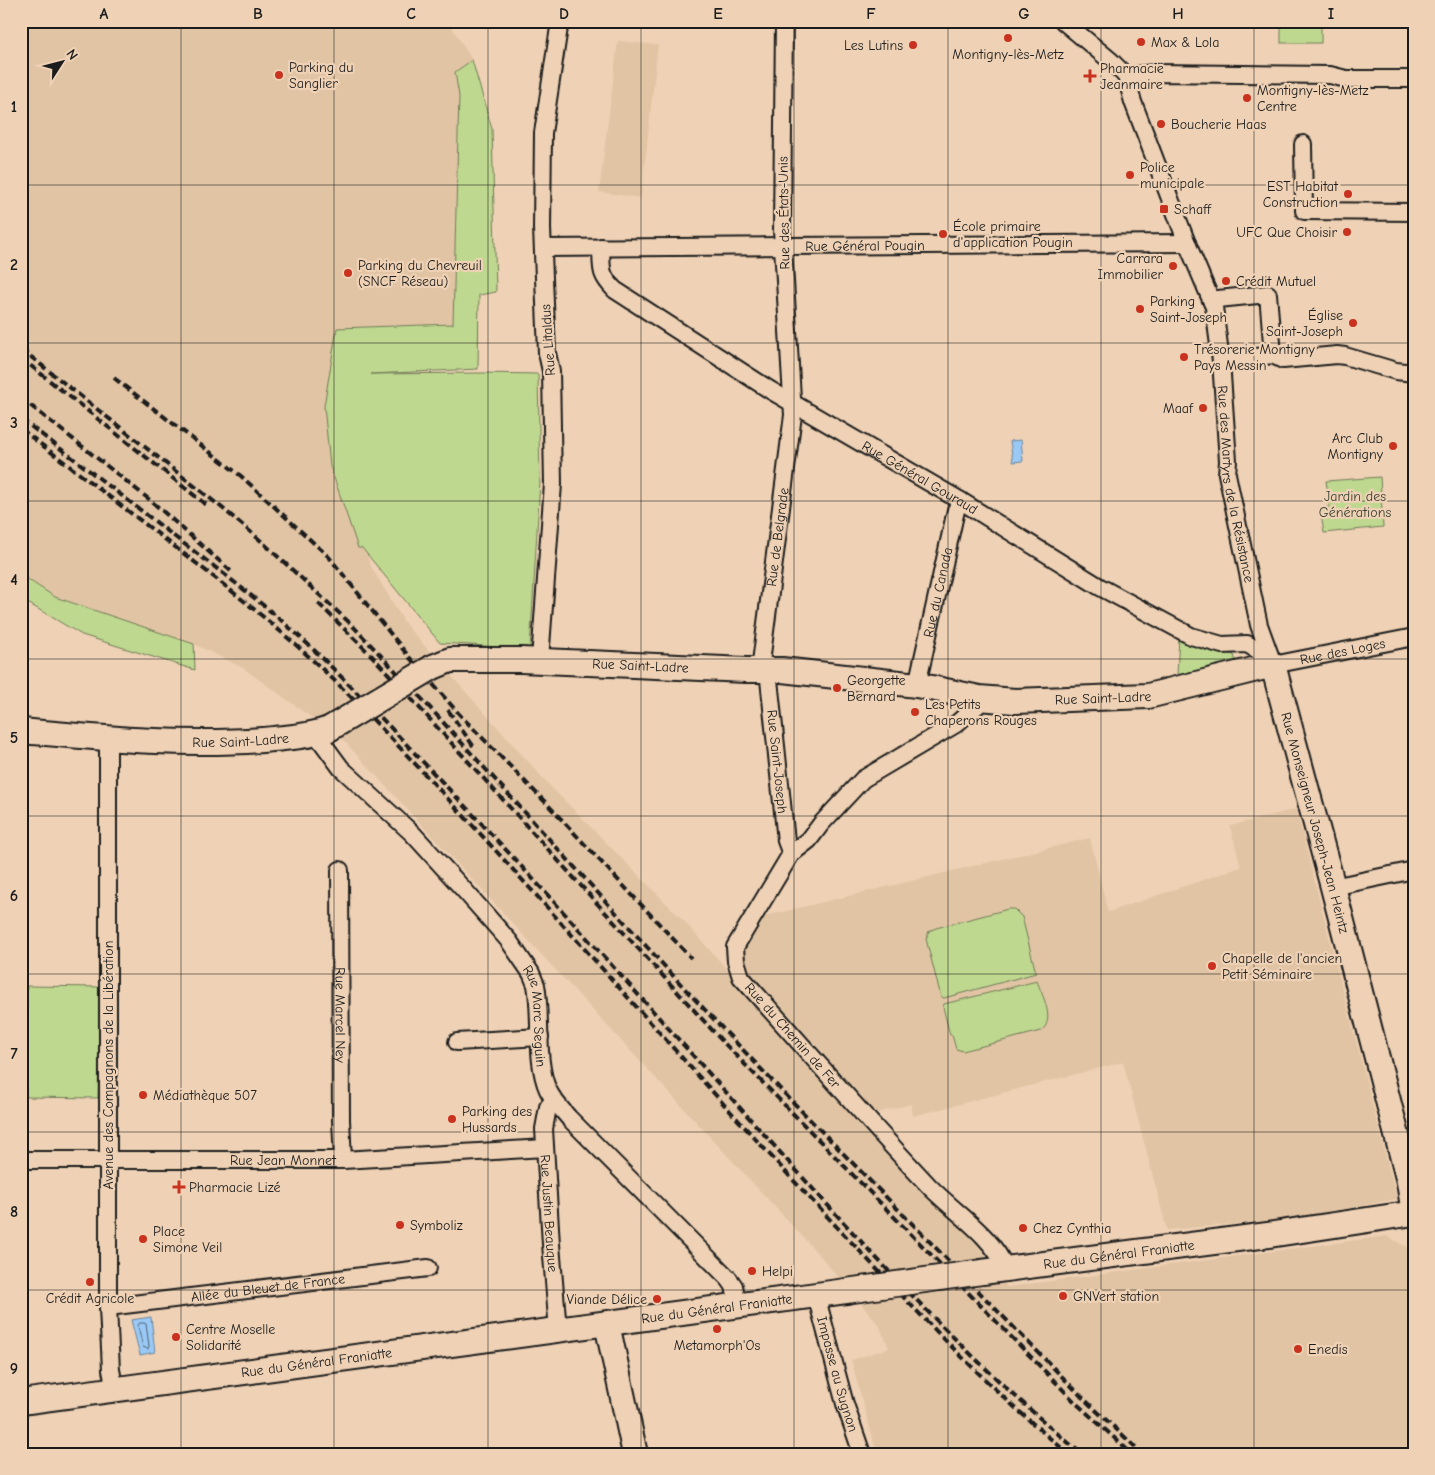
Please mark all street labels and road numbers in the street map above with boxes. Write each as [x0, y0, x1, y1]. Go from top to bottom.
street label: Rue des États-Unis [775, 156, 793, 270]
street label: Rue Général Pougin [805, 237, 925, 254]
street label: Rue Litaldus [537, 303, 559, 376]
street label: Rue des Martyrs de la Résistance [1214, 385, 1258, 584]
street label: Rue Général Gouraud [859, 437, 981, 518]
street label: Rue de Belgrade [762, 487, 792, 588]
street label: Rue du Canada [919, 546, 956, 639]
street label: Rue des Loges [1299, 634, 1387, 668]
street label: Rue Saint-Ladre [592, 655, 689, 676]
street label: Rue Saint-Ladre [1054, 687, 1152, 708]
street label: Rue Saint-Joseph [764, 709, 792, 814]
street label: Rue Monseigneur Joseph-Jean Heintz [1278, 710, 1353, 935]
street label: Rue Saint-Ladre [192, 729, 290, 751]
street label: Avenue des Compagnons de la Libération [100, 941, 117, 1189]
street label: Rue Marc Seguin [519, 962, 550, 1068]
street label: Rue Marcel Ney [332, 967, 349, 1063]
street label: Rue du Chemin de Fer [742, 979, 845, 1092]
street label: Rue Jean Monnet [230, 1152, 337, 1169]
street label: Rue Justin Beauque [537, 1154, 562, 1273]
street label: Rue du Général Franiatte [1042, 1236, 1195, 1272]
street label: Allée du Bleuet de France [190, 1270, 346, 1305]
street label: Rue du Général Franiatte [640, 1290, 793, 1327]
street label: Impasse au Sugnon [814, 1314, 862, 1434]
street label: Rue du Général Franiatte [240, 1344, 393, 1381]

